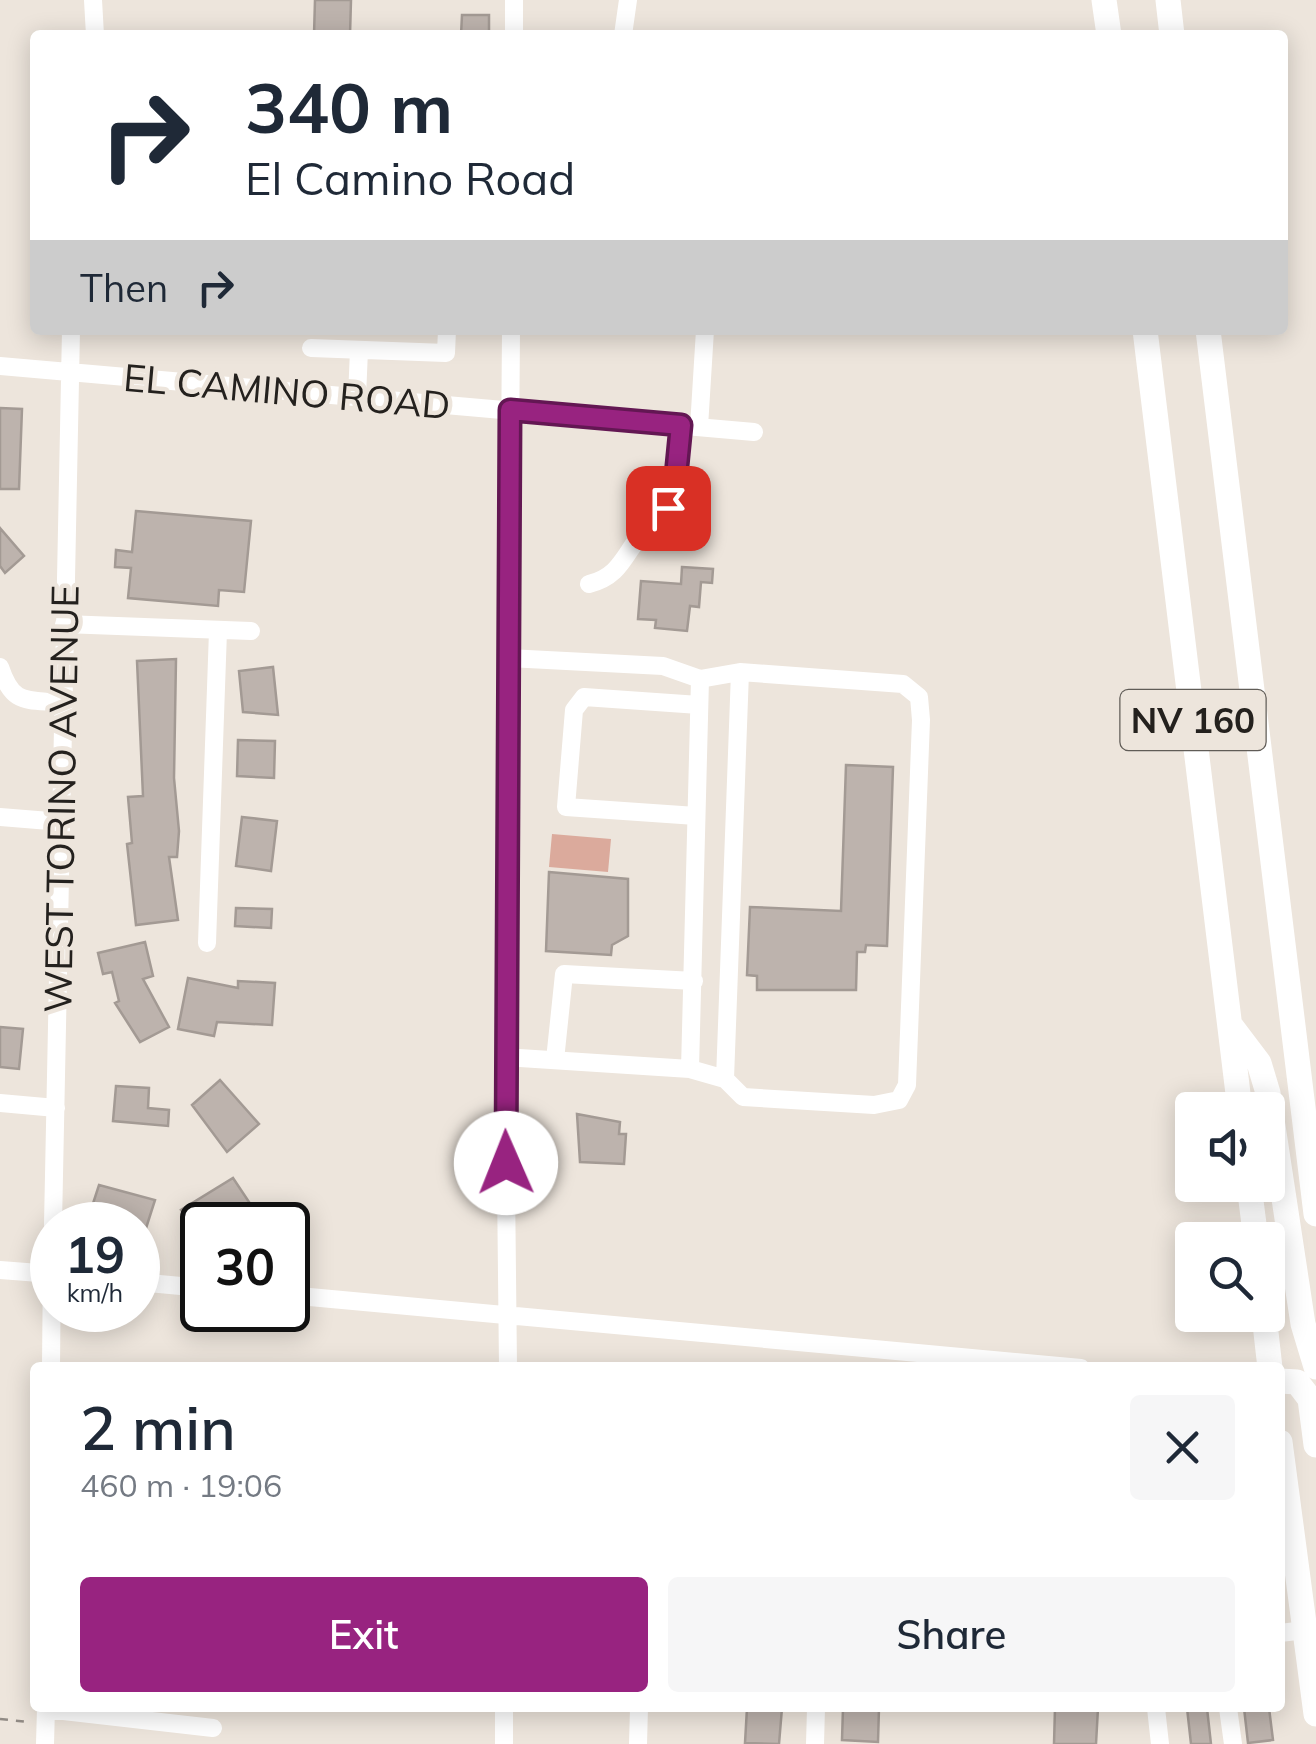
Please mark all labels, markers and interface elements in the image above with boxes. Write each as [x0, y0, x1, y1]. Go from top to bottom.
text: 340 m [245, 63, 453, 151]
icon: right [80, 70, 210, 200]
text: El Camino Road [245, 150, 575, 206]
icon: right [188, 260, 243, 315]
text: Then [80, 264, 168, 312]
street label: EL CAMINO ROAD [122, 353, 452, 429]
pin [626, 466, 711, 551]
icon: arrive [641, 481, 696, 536]
street label: WEST TORINO AVENUE [33, 585, 89, 1013]
road number: NV 160 [1120, 690, 1266, 750]
map controls [1175, 1092, 1285, 1332]
button: sound [1175, 1092, 1285, 1202]
position arrow [454, 1111, 558, 1215]
speed limit sign: 30 [180, 1202, 310, 1332]
button: search [1175, 1222, 1285, 1332]
text: 19 [65, 1223, 125, 1286]
text: km/h [67, 1277, 123, 1308]
text: 2 min [80, 1390, 236, 1465]
button: close [1130, 1395, 1235, 1500]
text: 460 m · 19:06 [80, 1465, 282, 1505]
button: Exit [80, 1577, 648, 1692]
button: Share [668, 1577, 1235, 1692]

